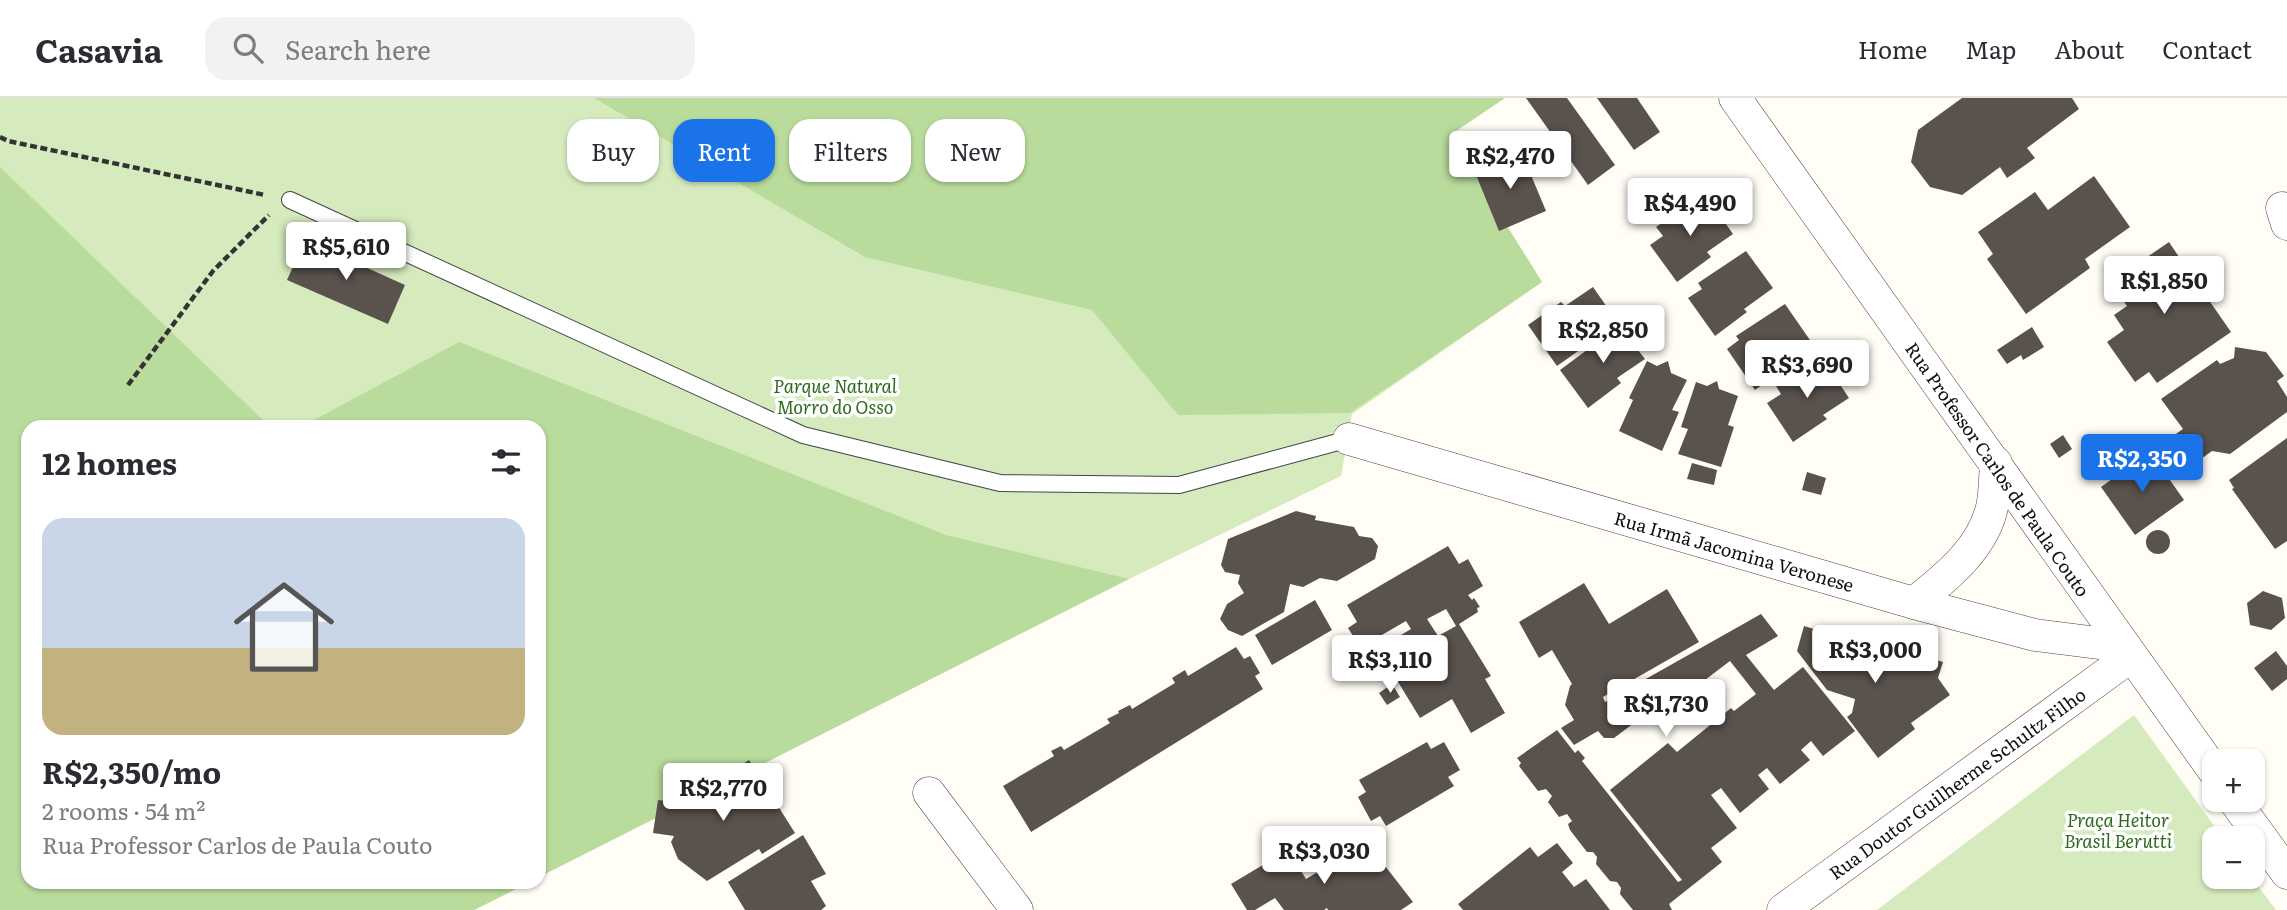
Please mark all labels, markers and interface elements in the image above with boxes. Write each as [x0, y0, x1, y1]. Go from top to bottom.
search box [205, 17, 695, 80]
text: Casavia [35, 24, 163, 73]
icon: search [229, 29, 267, 67]
text: Search here [285, 29, 431, 68]
text: Home [1858, 31, 1927, 66]
text: Map [1965, 31, 2016, 66]
text: About [2054, 31, 2124, 66]
text: Contact [2162, 31, 2252, 66]
chip: Buy [567, 119, 659, 182]
chip: Rent [673, 119, 775, 182]
chip: Filters [789, 119, 911, 182]
chip: New [925, 119, 1025, 182]
pin: R$2,470 [1445, 132, 1575, 191]
text: R$2,470 [1465, 137, 1555, 171]
pin: R$4,490 [1625, 178, 1755, 238]
text: R$4,490 [1644, 184, 1736, 218]
pin: R$5,610 [281, 222, 411, 282]
text: R$5,610 [302, 228, 390, 262]
pin: R$1,850 [2099, 256, 2229, 316]
text: R$1,850 [2120, 262, 2208, 296]
pin: R$2,850 [1538, 306, 1668, 365]
text: R$2,850 [1558, 311, 1648, 345]
street label: Rua Professor Carlos de Paula Couto [1899, 336, 2097, 602]
pin: R$3,690 [1742, 341, 1872, 400]
text: R$3,690 [1761, 346, 1853, 380]
park label: Parque Natural Morro do Osso [773, 372, 898, 420]
pin: R$2,350 [2077, 434, 2207, 494]
text: 12 homes [42, 440, 177, 484]
text: R$2,350 [2097, 440, 2187, 474]
icon: filters [487, 443, 525, 481]
street label: Rua Irmã Jacomina Veronese [1611, 504, 1857, 598]
icon: home [221, 564, 347, 690]
pin: R$3,000 [1810, 626, 1940, 685]
text: R$3,000 [1828, 631, 1922, 665]
pin: R$3,110 [1325, 636, 1455, 695]
text: R$3,110 [1348, 641, 1432, 675]
pin: R$1,730 [1601, 680, 1731, 739]
street label: Rua Doutor Guilherme Schultz Filho [1823, 680, 2091, 886]
text: R$1,730 [1623, 685, 1709, 719]
text: R$2,350/mo [42, 749, 221, 793]
map controls [2202, 749, 2265, 889]
button: + [2202, 749, 2265, 812]
pin: R$2,770 [658, 764, 788, 823]
text: R$2,770 [679, 769, 767, 803]
text: 2 rooms · 54 m² [42, 793, 205, 827]
park label: Praça Heitor Brasil Berutti [2064, 806, 2173, 854]
pin: R$3,030 [1259, 826, 1389, 886]
button: − [2202, 826, 2265, 889]
text: Rua Professor Carlos de Paula Couto [42, 827, 432, 861]
text: R$3,030 [1278, 832, 1370, 866]

